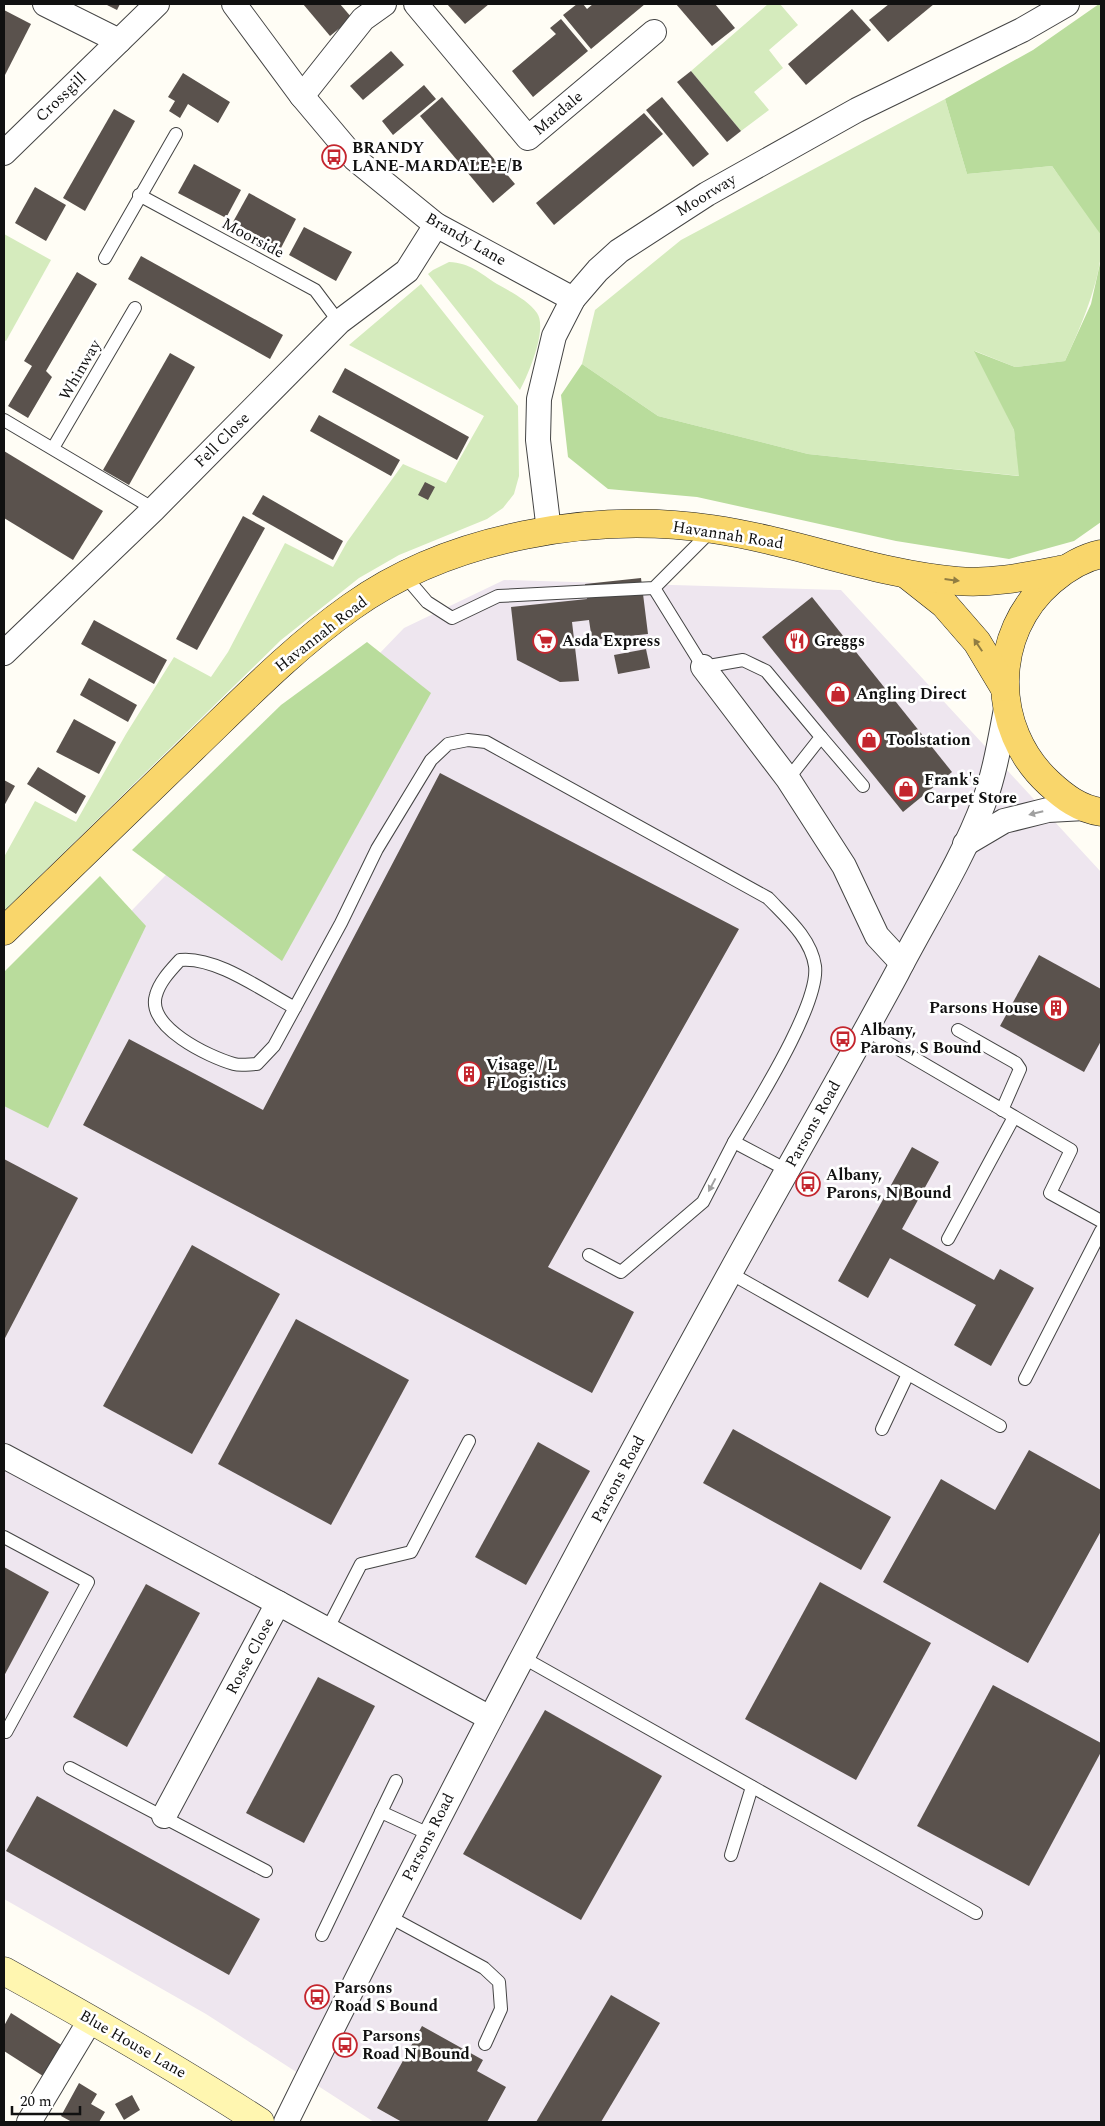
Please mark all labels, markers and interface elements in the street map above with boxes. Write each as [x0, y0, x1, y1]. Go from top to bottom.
street label: Crossgill [30, 66, 92, 128]
street label: Mardale [528, 85, 588, 141]
place label: BRANDY LANE-MARDALE-E/B [352, 136, 523, 178]
bus stop icon: BRANDY LANE-MARDALE-E/B [321, 144, 347, 170]
street label: Moorway [671, 167, 742, 222]
street label: Brandy Lane [421, 206, 511, 272]
street label: Moorside [217, 212, 289, 264]
street label: Whinway [53, 334, 108, 405]
street label: Fell Close [189, 407, 255, 473]
street label: Havannah Road [671, 514, 785, 556]
one-way arrow [945, 576, 961, 584]
street label: Havannah Road [270, 590, 373, 678]
supermarket icon: Asda Express [532, 628, 558, 654]
restaurant icon: Greggs [784, 628, 810, 654]
place label: Asda Express [562, 629, 660, 653]
place label: Greggs [814, 629, 865, 653]
one-way arrow [973, 639, 983, 652]
shop icon: Angling Direct [825, 681, 851, 707]
place label: Angling Direct [856, 682, 967, 706]
shop icon: Toolstation [856, 727, 882, 753]
place label: Toolstation [886, 728, 971, 752]
place label: Frank's Carpet Store [924, 768, 1017, 810]
shop icon: Frank's Carpet Store [893, 776, 919, 802]
one-way arrow [1029, 809, 1044, 817]
building icon: Parsons House [1043, 995, 1069, 1021]
place label: Parsons House [929, 996, 1038, 1020]
place label: Albany, Parons, S Bound [860, 1018, 982, 1060]
bus stop icon: Albany, Parons, S Bound [830, 1026, 856, 1052]
place label: Visage / L F Logistics [486, 1053, 566, 1095]
building icon: Visage / L F Logistics [456, 1061, 482, 1087]
street label: Parsons Road [779, 1076, 847, 1172]
place label: Albany, Parons, N Bound [826, 1163, 952, 1205]
bus stop icon: Albany, Parons, N Bound [795, 1171, 821, 1197]
one-way arrow [708, 1178, 716, 1193]
street label: Parsons Road [585, 1431, 651, 1527]
street label: Rosse Close [220, 1613, 280, 1699]
street label: Parsons Road [396, 1789, 460, 1885]
place label: Parsons Road S Bound [334, 1976, 438, 2018]
bus stop icon: Parsons Road S Bound [304, 1984, 330, 2010]
street label: Blue House Lane [75, 2004, 191, 2084]
place label: Parsons Road N Bound [362, 2024, 470, 2066]
bus stop icon: Parsons Road N Bound [332, 2032, 358, 2058]
scale bar [12, 2084, 80, 2116]
text: 20 m [20, 2090, 52, 2113]

